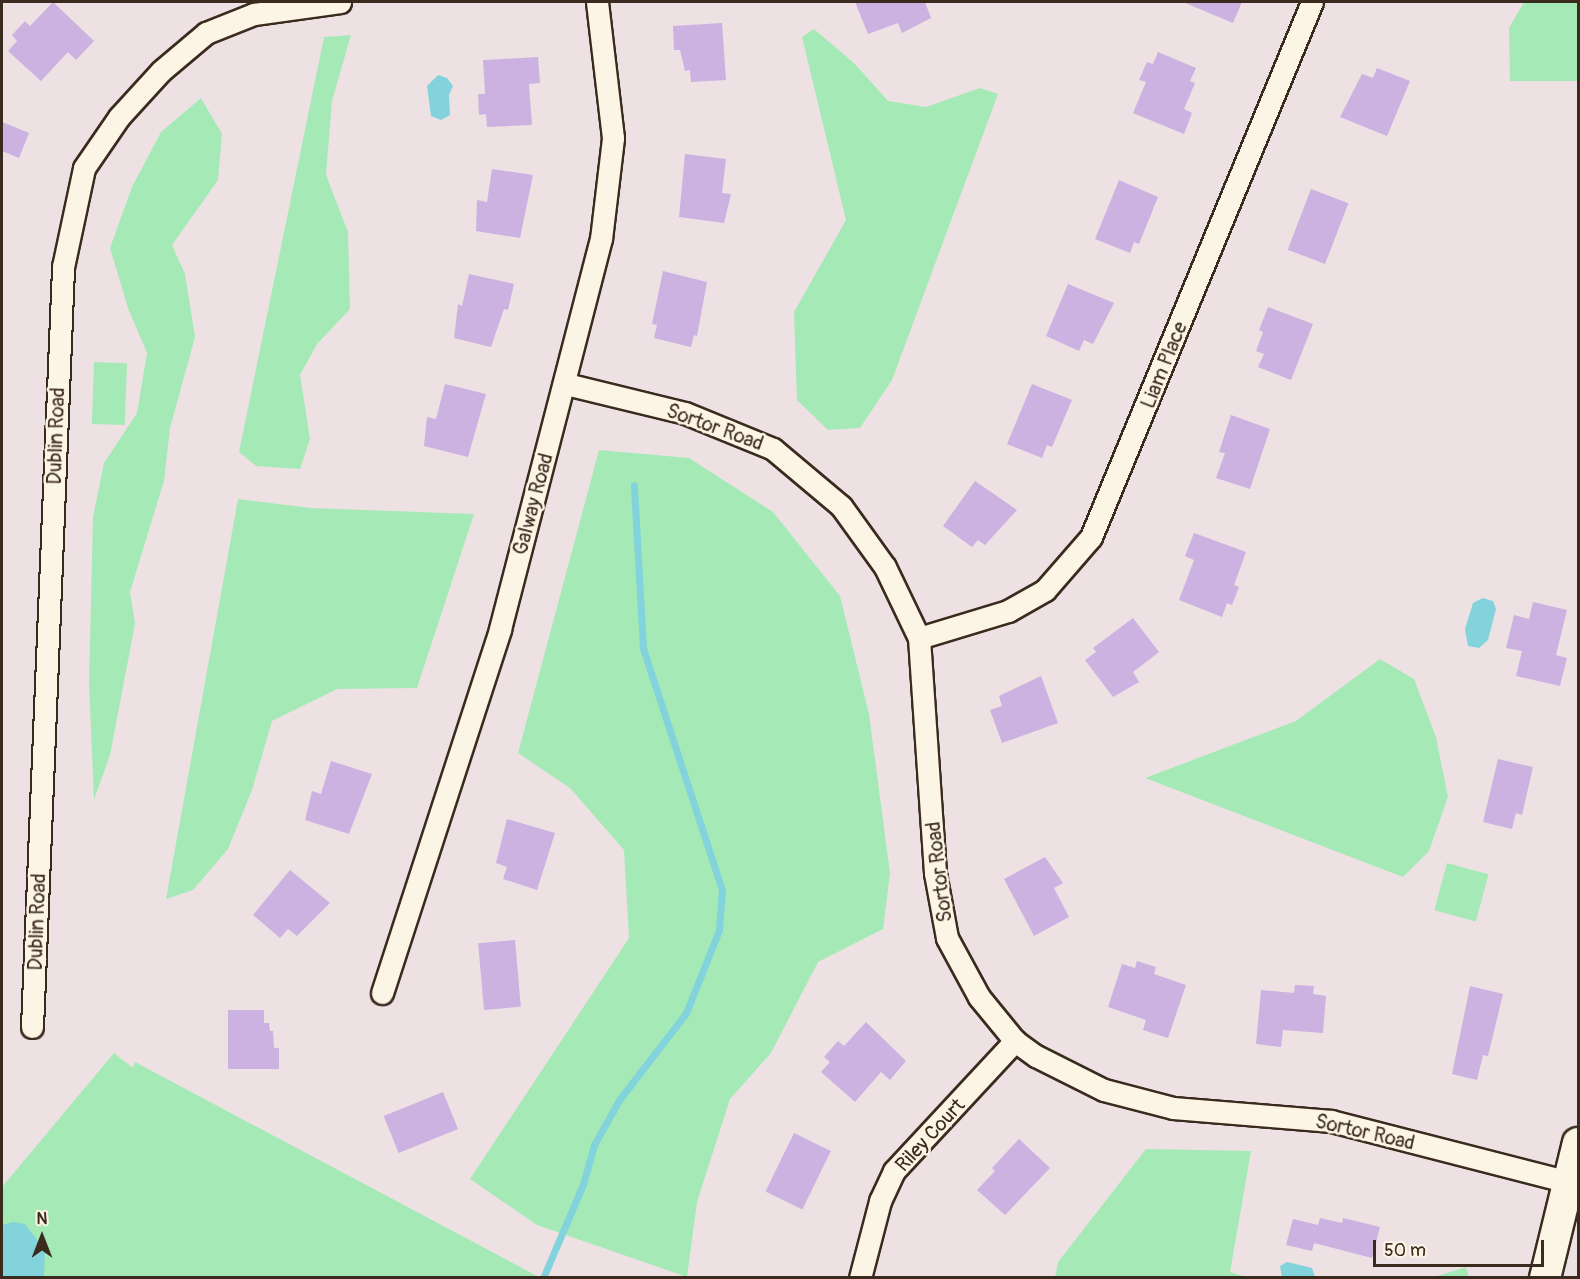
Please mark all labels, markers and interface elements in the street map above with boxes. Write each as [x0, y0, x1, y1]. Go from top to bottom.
street label: Liam Place [1136, 318, 1192, 412]
street label: Dublin Road [42, 387, 70, 485]
street label: Sortor Road [663, 398, 767, 456]
street label: Galway Road [508, 450, 558, 558]
street label: Sortor Road [921, 820, 957, 924]
street label: Dublin Road [23, 873, 51, 971]
street label: Riley Court [890, 1094, 970, 1176]
street label: Sortor Road [1313, 1109, 1417, 1155]
north arrow [12, 1207, 72, 1267]
text: N [37, 1209, 47, 1229]
scale bar [1376, 1228, 1547, 1266]
text: 50 m [1384, 1239, 1426, 1262]

